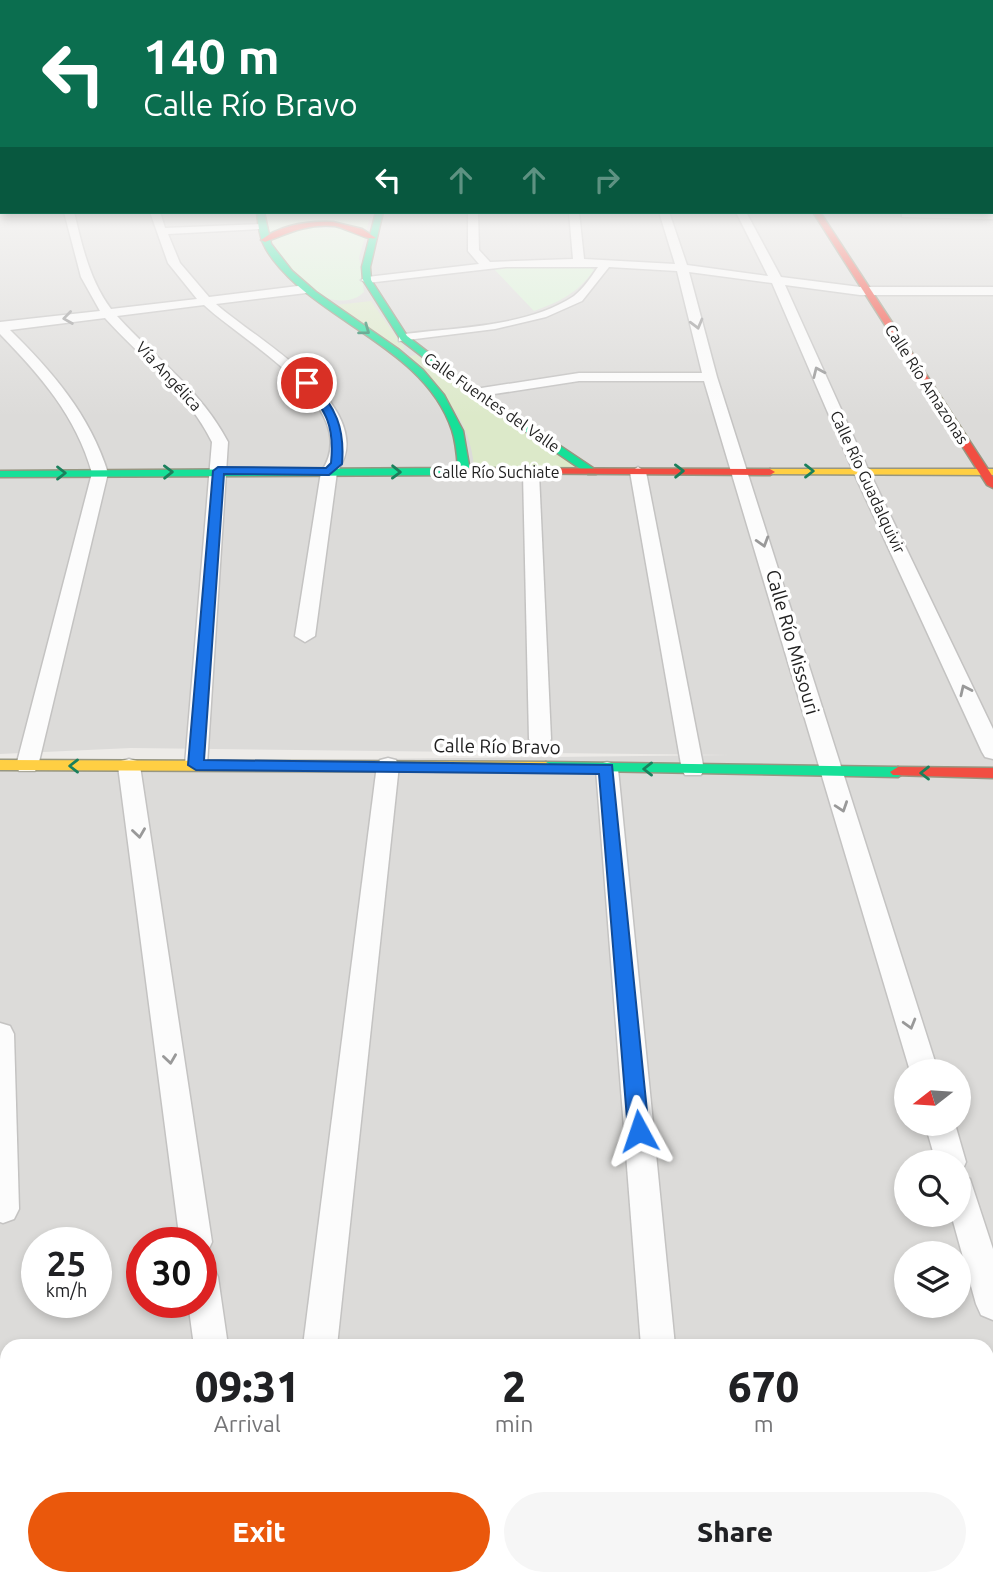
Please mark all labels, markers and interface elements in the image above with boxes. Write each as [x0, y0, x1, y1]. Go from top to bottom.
icon: left [28, 28, 119, 119]
text: 140 m [143, 28, 280, 83]
text: Calle Río Bravo [143, 86, 358, 122]
icon: left [369, 161, 407, 199]
icon: ahead [442, 161, 480, 199]
icon: ahead [515, 161, 553, 199]
icon: right [588, 161, 626, 199]
one-way arrow [62, 310, 73, 325]
one-way arrow [689, 318, 703, 330]
street label: Calle Río Amazonas [882, 321, 972, 447]
one-way arrow [357, 322, 370, 334]
street label: Vía Angélica [133, 338, 205, 414]
street label: Calle Fuentes del Valle [421, 348, 563, 456]
pin [277, 353, 337, 413]
icon: arrive [288, 364, 326, 402]
one-way arrow [812, 367, 826, 380]
street label: Calle Río Guadalquivir [827, 408, 909, 556]
street label: Calle Río Suchiate [432, 463, 560, 481]
one-way arrow [674, 463, 685, 479]
one-way arrow [804, 463, 815, 479]
one-way arrow [163, 464, 174, 480]
one-way arrow [391, 464, 401, 480]
one-way arrow [57, 465, 67, 481]
one-way arrow [754, 535, 769, 547]
street label: Calle Río Missouri [762, 567, 824, 717]
one-way arrow [959, 685, 973, 697]
street label: Calle Río Bravo [433, 734, 561, 758]
one-way arrow [69, 758, 79, 774]
one-way arrow [643, 761, 653, 777]
one-way arrow [919, 765, 930, 781]
one-way arrow [834, 800, 848, 812]
one-way arrow [131, 827, 146, 839]
one-way arrow [902, 1017, 917, 1029]
one-way arrow [163, 1053, 178, 1064]
north arrow [894, 1059, 971, 1136]
map controls [894, 1059, 971, 1318]
position arrow [602, 1094, 676, 1168]
button: search [894, 1150, 971, 1227]
speed limit sign: 30 [126, 1227, 217, 1318]
button: layers [894, 1241, 971, 1318]
text: 25 [47, 1243, 86, 1283]
text: km/h [46, 1280, 87, 1300]
text: 09:31 [195, 1363, 300, 1410]
text: 2 [502, 1363, 526, 1410]
text: 670 [728, 1363, 799, 1410]
text: Arrival [214, 1411, 281, 1436]
text: min [495, 1411, 533, 1436]
text: m [754, 1411, 774, 1436]
button: Exit [28, 1492, 490, 1572]
button: Share [504, 1492, 966, 1572]

